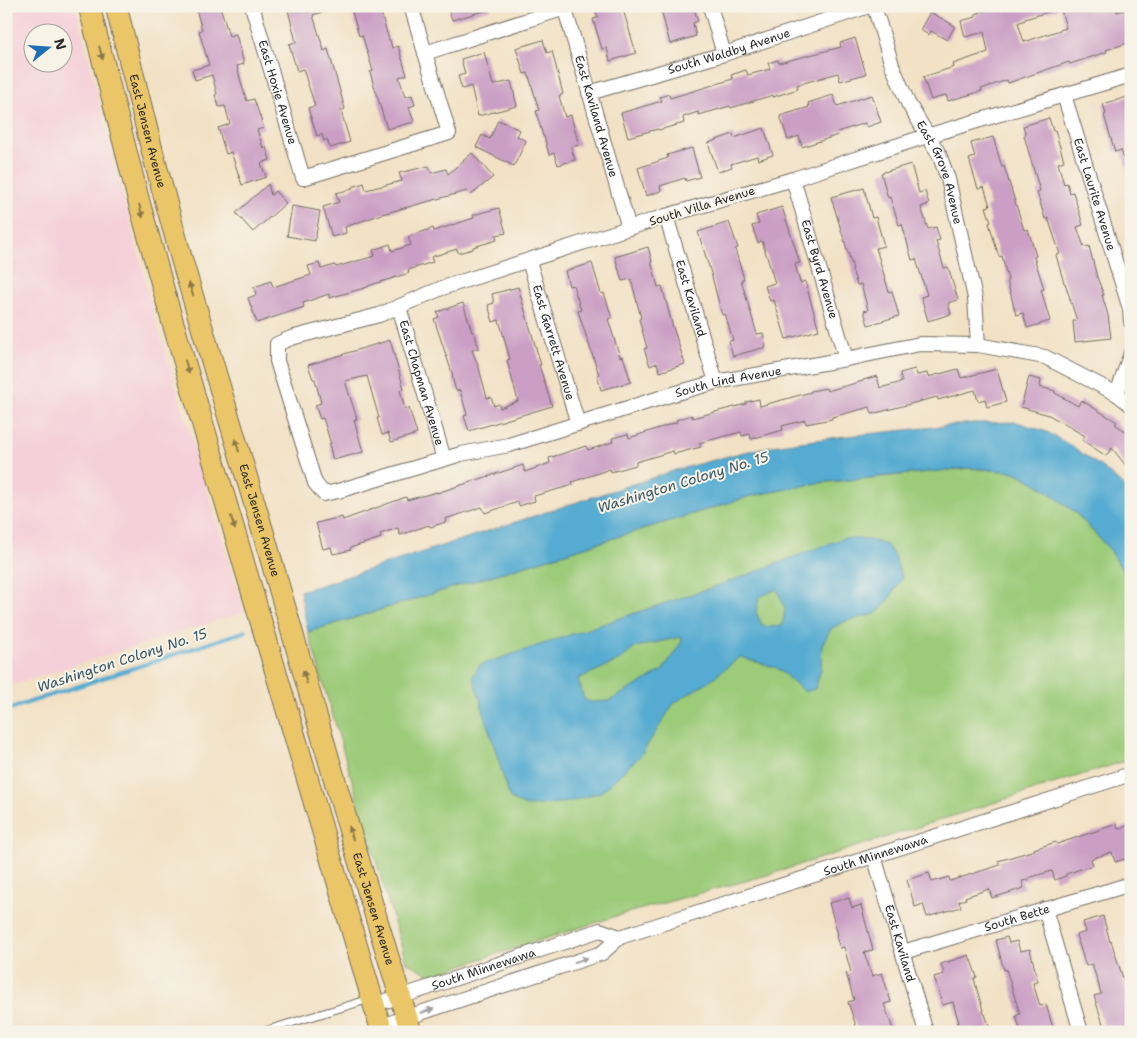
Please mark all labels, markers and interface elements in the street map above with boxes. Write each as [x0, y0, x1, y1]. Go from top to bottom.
north arrow [22, 22, 72, 72]
street label: South Waldby Avenue [666, 25, 792, 78]
text: N [50, 36, 71, 52]
street label: East Hoxie Avenue [255, 38, 301, 147]
one-way arrow [97, 46, 105, 61]
street label: East Kaviland Avenue [571, 53, 622, 179]
street label: East Jensen Avenue [125, 72, 170, 190]
street label: East Grove Avenue [912, 117, 966, 226]
street label: East Laurite Avenue [1070, 136, 1120, 253]
street label: South Villa Avenue [647, 182, 757, 230]
one-way arrow [138, 203, 146, 218]
street label: East Byrd Avenue [797, 218, 842, 321]
street label: East Kaviland [672, 258, 710, 339]
one-way arrow [186, 282, 194, 297]
street label: East Garrett Avenue [529, 283, 578, 402]
street label: East Chapman Avenue [395, 318, 448, 448]
one-way arrow [183, 360, 191, 375]
street label: South Lind Avenue [673, 363, 783, 401]
one-way arrow [233, 437, 241, 452]
water label: Washington Colony No. 15 [595, 447, 771, 517]
street label: East Jensen Avenue [235, 462, 284, 579]
one-way arrow [229, 515, 237, 530]
water label: Washington Colony No. 15 [35, 624, 210, 696]
one-way arrow [301, 669, 309, 684]
one-way arrow [346, 825, 354, 840]
street label: South Minnewawa [821, 831, 930, 880]
street label: East Jensen Avenue [349, 851, 398, 967]
street label: South Bette [982, 901, 1052, 935]
street label: East Kaviland [881, 903, 919, 984]
street label: South Minnewawa [430, 944, 538, 994]
one-way arrow [574, 956, 589, 963]
one-way arrow [420, 1007, 435, 1015]

